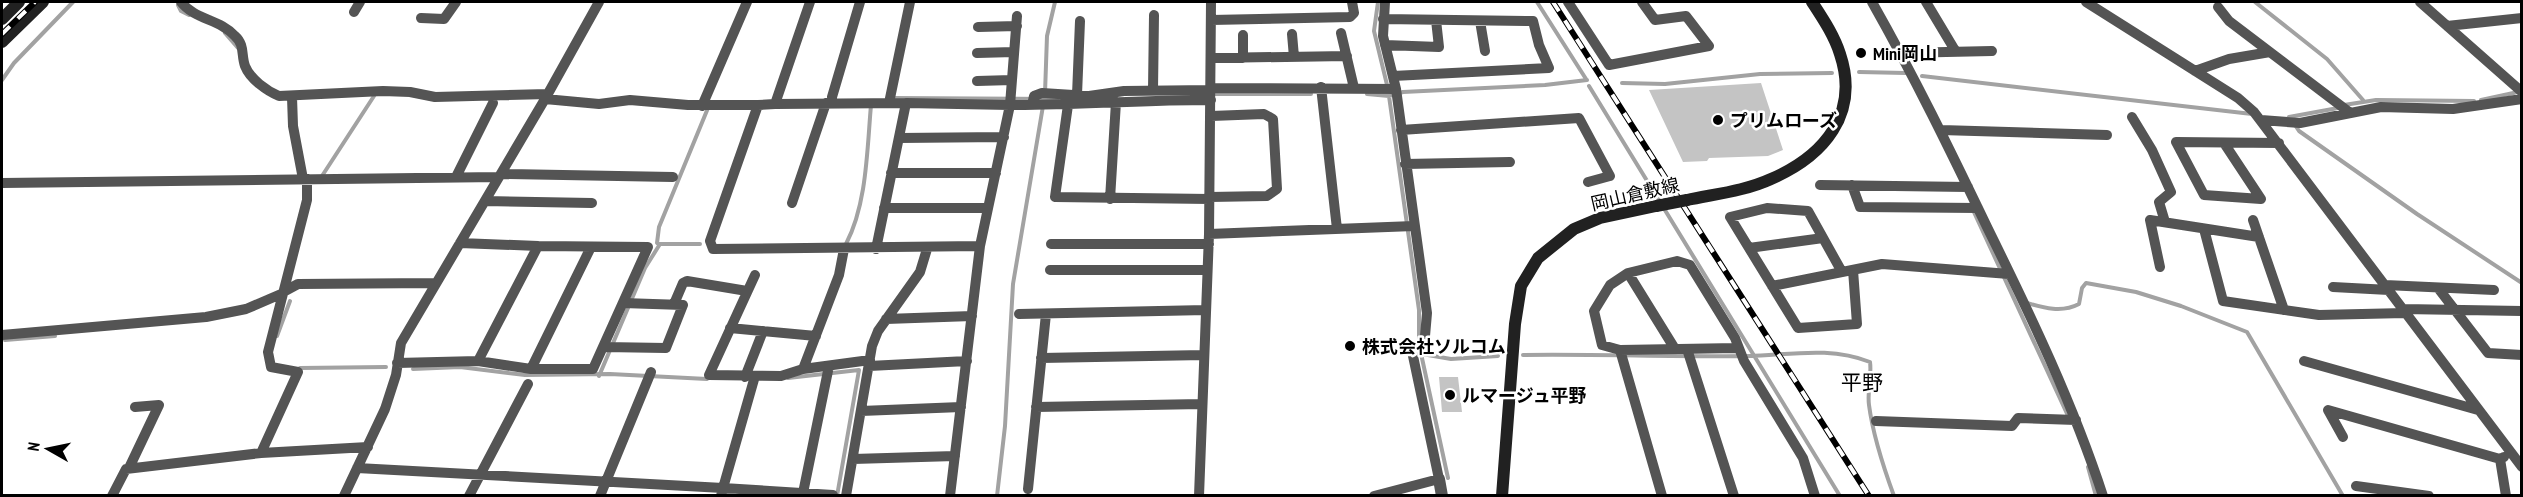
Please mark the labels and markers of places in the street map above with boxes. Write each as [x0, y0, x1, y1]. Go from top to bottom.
place label: Mini岡山 [1873, 42, 1937, 65]
marker: Mini岡山 [1854, 46, 1868, 60]
place label: プリムローズ [1730, 109, 1837, 132]
marker: プリムローズ [1711, 113, 1725, 127]
place label: 株式会社ソルコム [1362, 335, 1506, 358]
marker: 株式会社ソルコム [1343, 339, 1357, 353]
place label: ルマージュ平野 [1462, 384, 1586, 407]
marker: ルマージュ平野 [1443, 388, 1457, 402]

